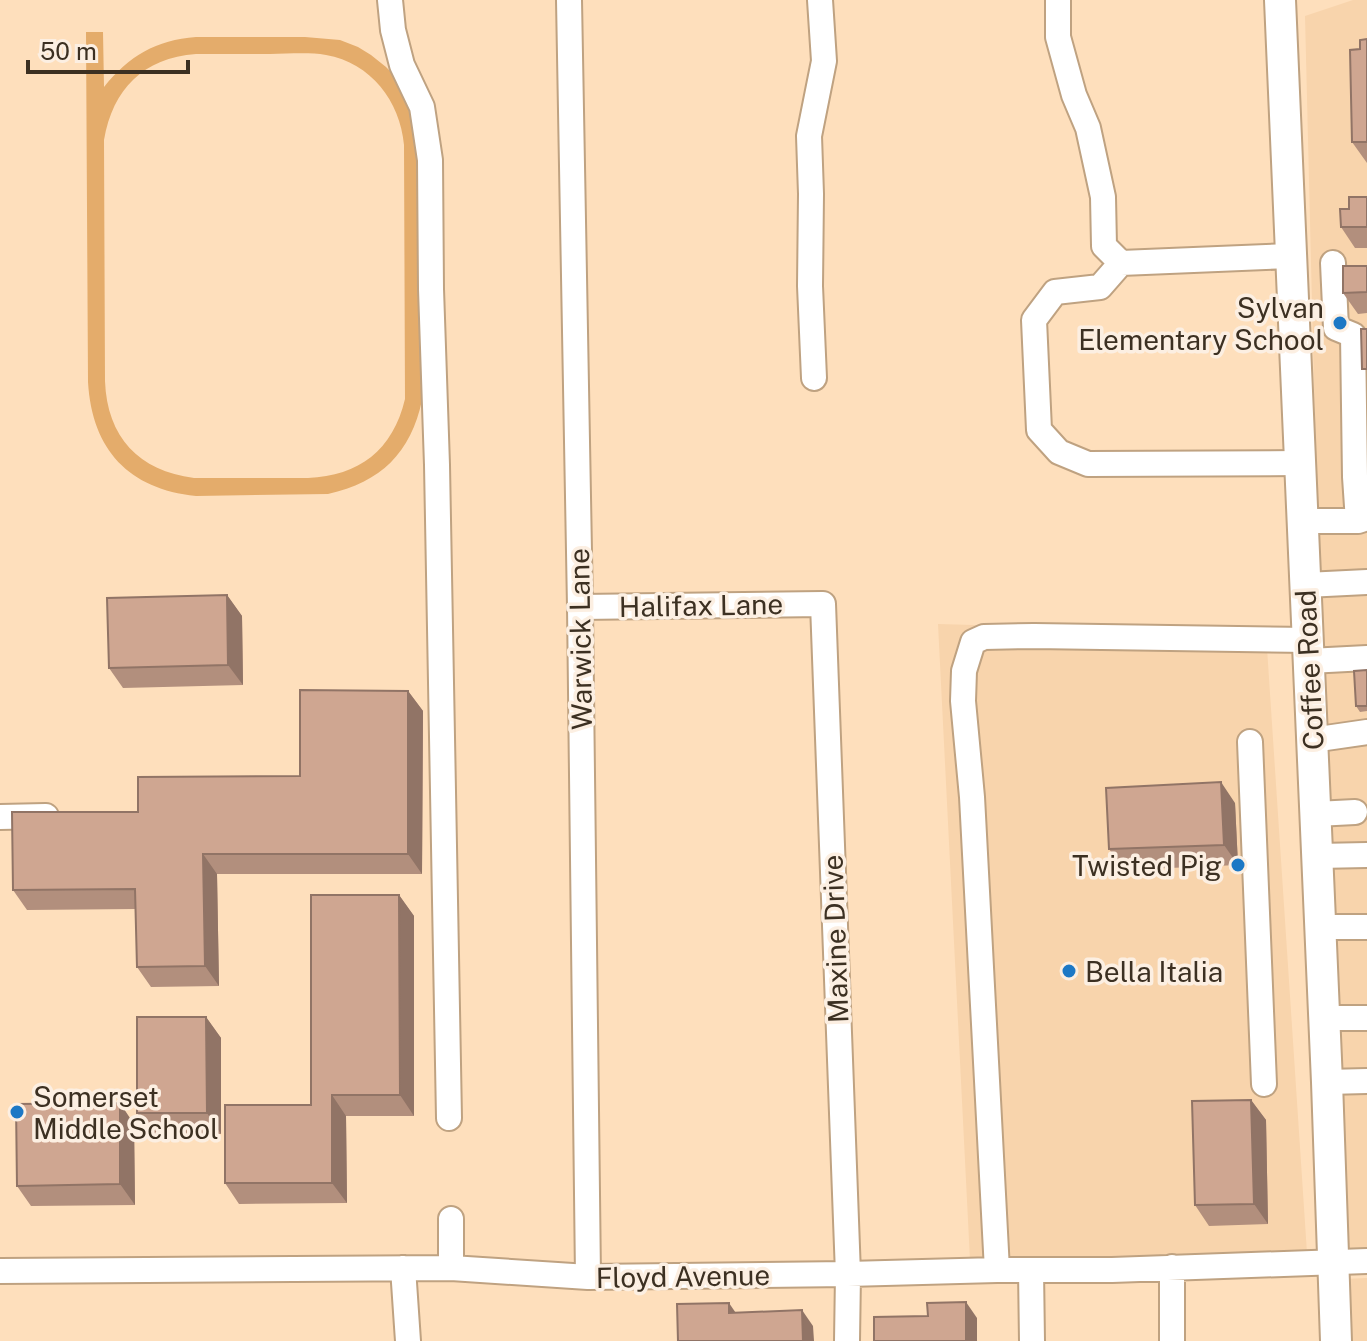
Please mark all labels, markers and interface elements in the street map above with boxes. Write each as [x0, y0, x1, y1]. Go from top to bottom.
scale bar [28, 24, 188, 74]
text: 50 m [40, 37, 97, 65]
place label: Sylvan Elementary School [1078, 291, 1324, 356]
marker: Sylvan Elementary School [1331, 314, 1349, 332]
street label: Warwick Lane [562, 548, 598, 730]
street label: Halifax Lane [619, 587, 783, 623]
street label: Coffee Road [1288, 589, 1330, 751]
place label: Twisted Pig [1072, 849, 1222, 882]
street label: Maxine Drive [816, 854, 854, 1024]
marker: Twisted Pig [1229, 856, 1247, 874]
place label: Bella Italia [1085, 955, 1223, 988]
marker: Bella Italia [1060, 962, 1078, 980]
place label: Somerset Middle School [33, 1080, 219, 1145]
marker: Somerset Middle School [8, 1103, 26, 1121]
street label: Floyd Avenue [596, 1258, 770, 1294]

